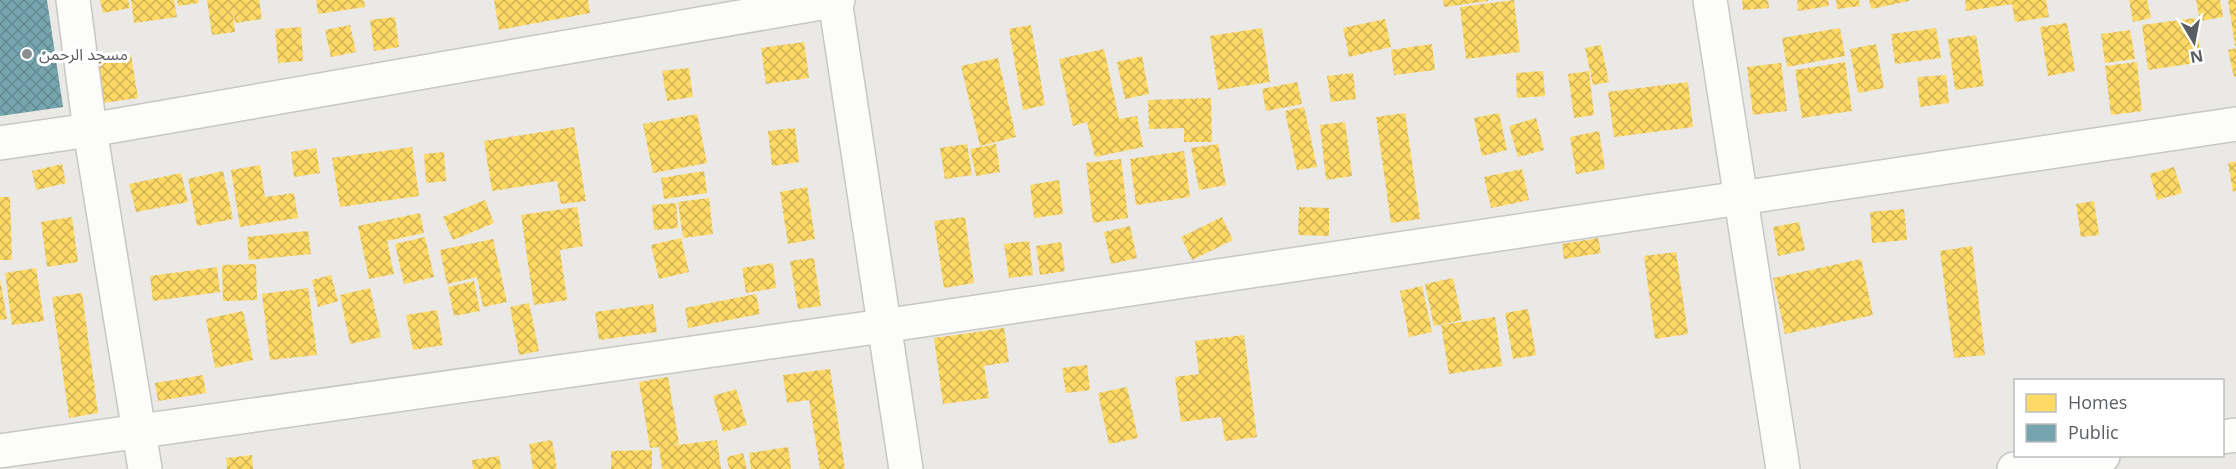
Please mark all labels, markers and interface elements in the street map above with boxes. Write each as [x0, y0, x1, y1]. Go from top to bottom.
north arrow [2164, 12, 2224, 72]
place label: مسجد الرحمن [39, 43, 128, 65]
text: N [2188, 45, 2205, 69]
marker: مسجد الرحمن [20, 47, 34, 61]
legend [2014, 379, 2224, 457]
text: Homes [2068, 390, 2127, 414]
text: Public [2068, 420, 2119, 444]

